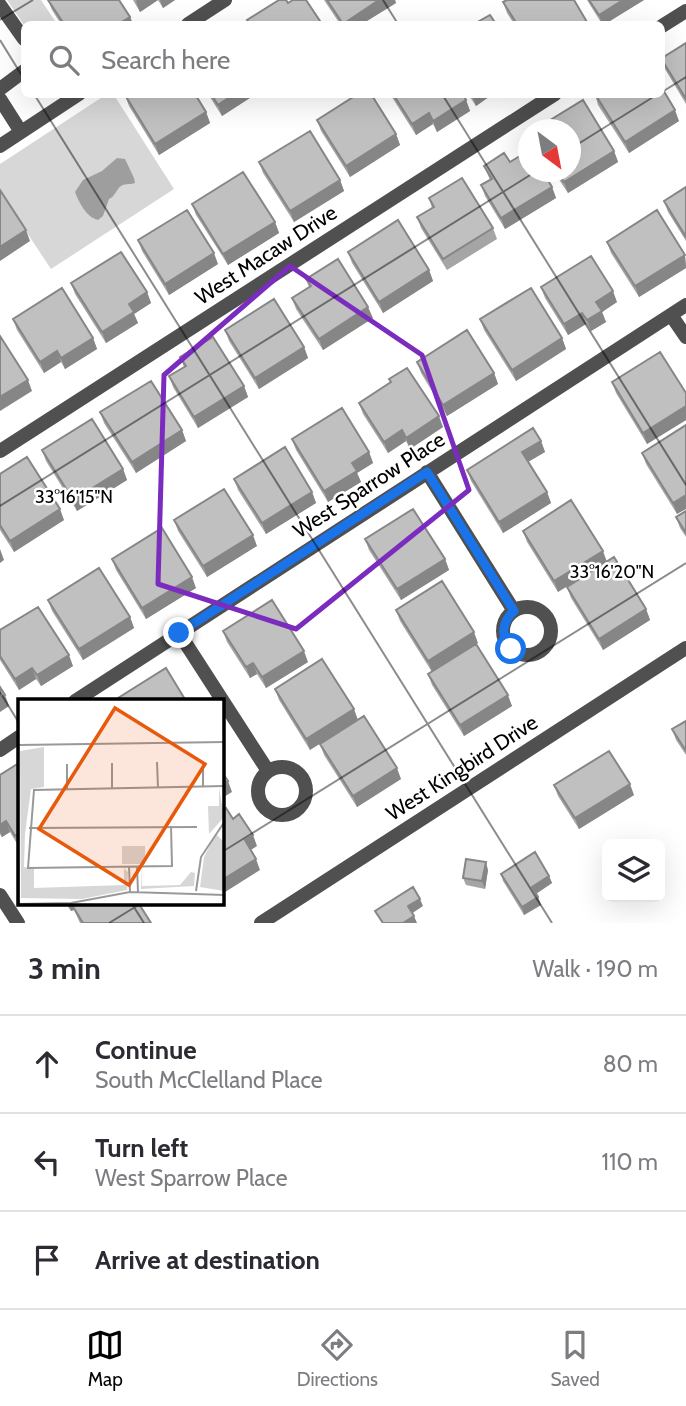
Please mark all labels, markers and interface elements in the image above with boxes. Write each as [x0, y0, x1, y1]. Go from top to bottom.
search box [21, 21, 665, 98]
icon: search [45, 41, 83, 79]
text: Search here [101, 44, 230, 76]
north arrow [518, 119, 581, 182]
street label: West Macaw Drive [190, 199, 341, 310]
street label: West Sparrow Place [288, 426, 449, 543]
text: 33°16'15"N [35, 486, 113, 508]
text: 33°16'20"N [570, 561, 654, 583]
route end [163, 617, 194, 648]
route start [495, 633, 526, 664]
inset map [18, 699, 224, 906]
street label: West Kingbird Drive [381, 709, 542, 826]
map controls [602, 839, 665, 902]
button: layers [602, 839, 665, 902]
text: 3 min [28, 950, 101, 987]
text: Walk · 190 m [533, 955, 658, 983]
text: Continue [95, 1034, 197, 1066]
icon: ahead [28, 1045, 66, 1083]
text: 80 m [603, 1050, 658, 1078]
text: South McClelland Place [95, 1066, 323, 1094]
text: Turn left [95, 1132, 188, 1164]
icon: left [28, 1143, 66, 1181]
text: 110 m [602, 1148, 658, 1176]
text: West Sparrow Place [95, 1164, 287, 1192]
icon: arrive [28, 1241, 66, 1279]
text: Arrive at destination [95, 1244, 320, 1276]
tab: Map [86, 1326, 124, 1391]
tab: Directions [297, 1326, 378, 1391]
tab: Saved [550, 1326, 600, 1391]

